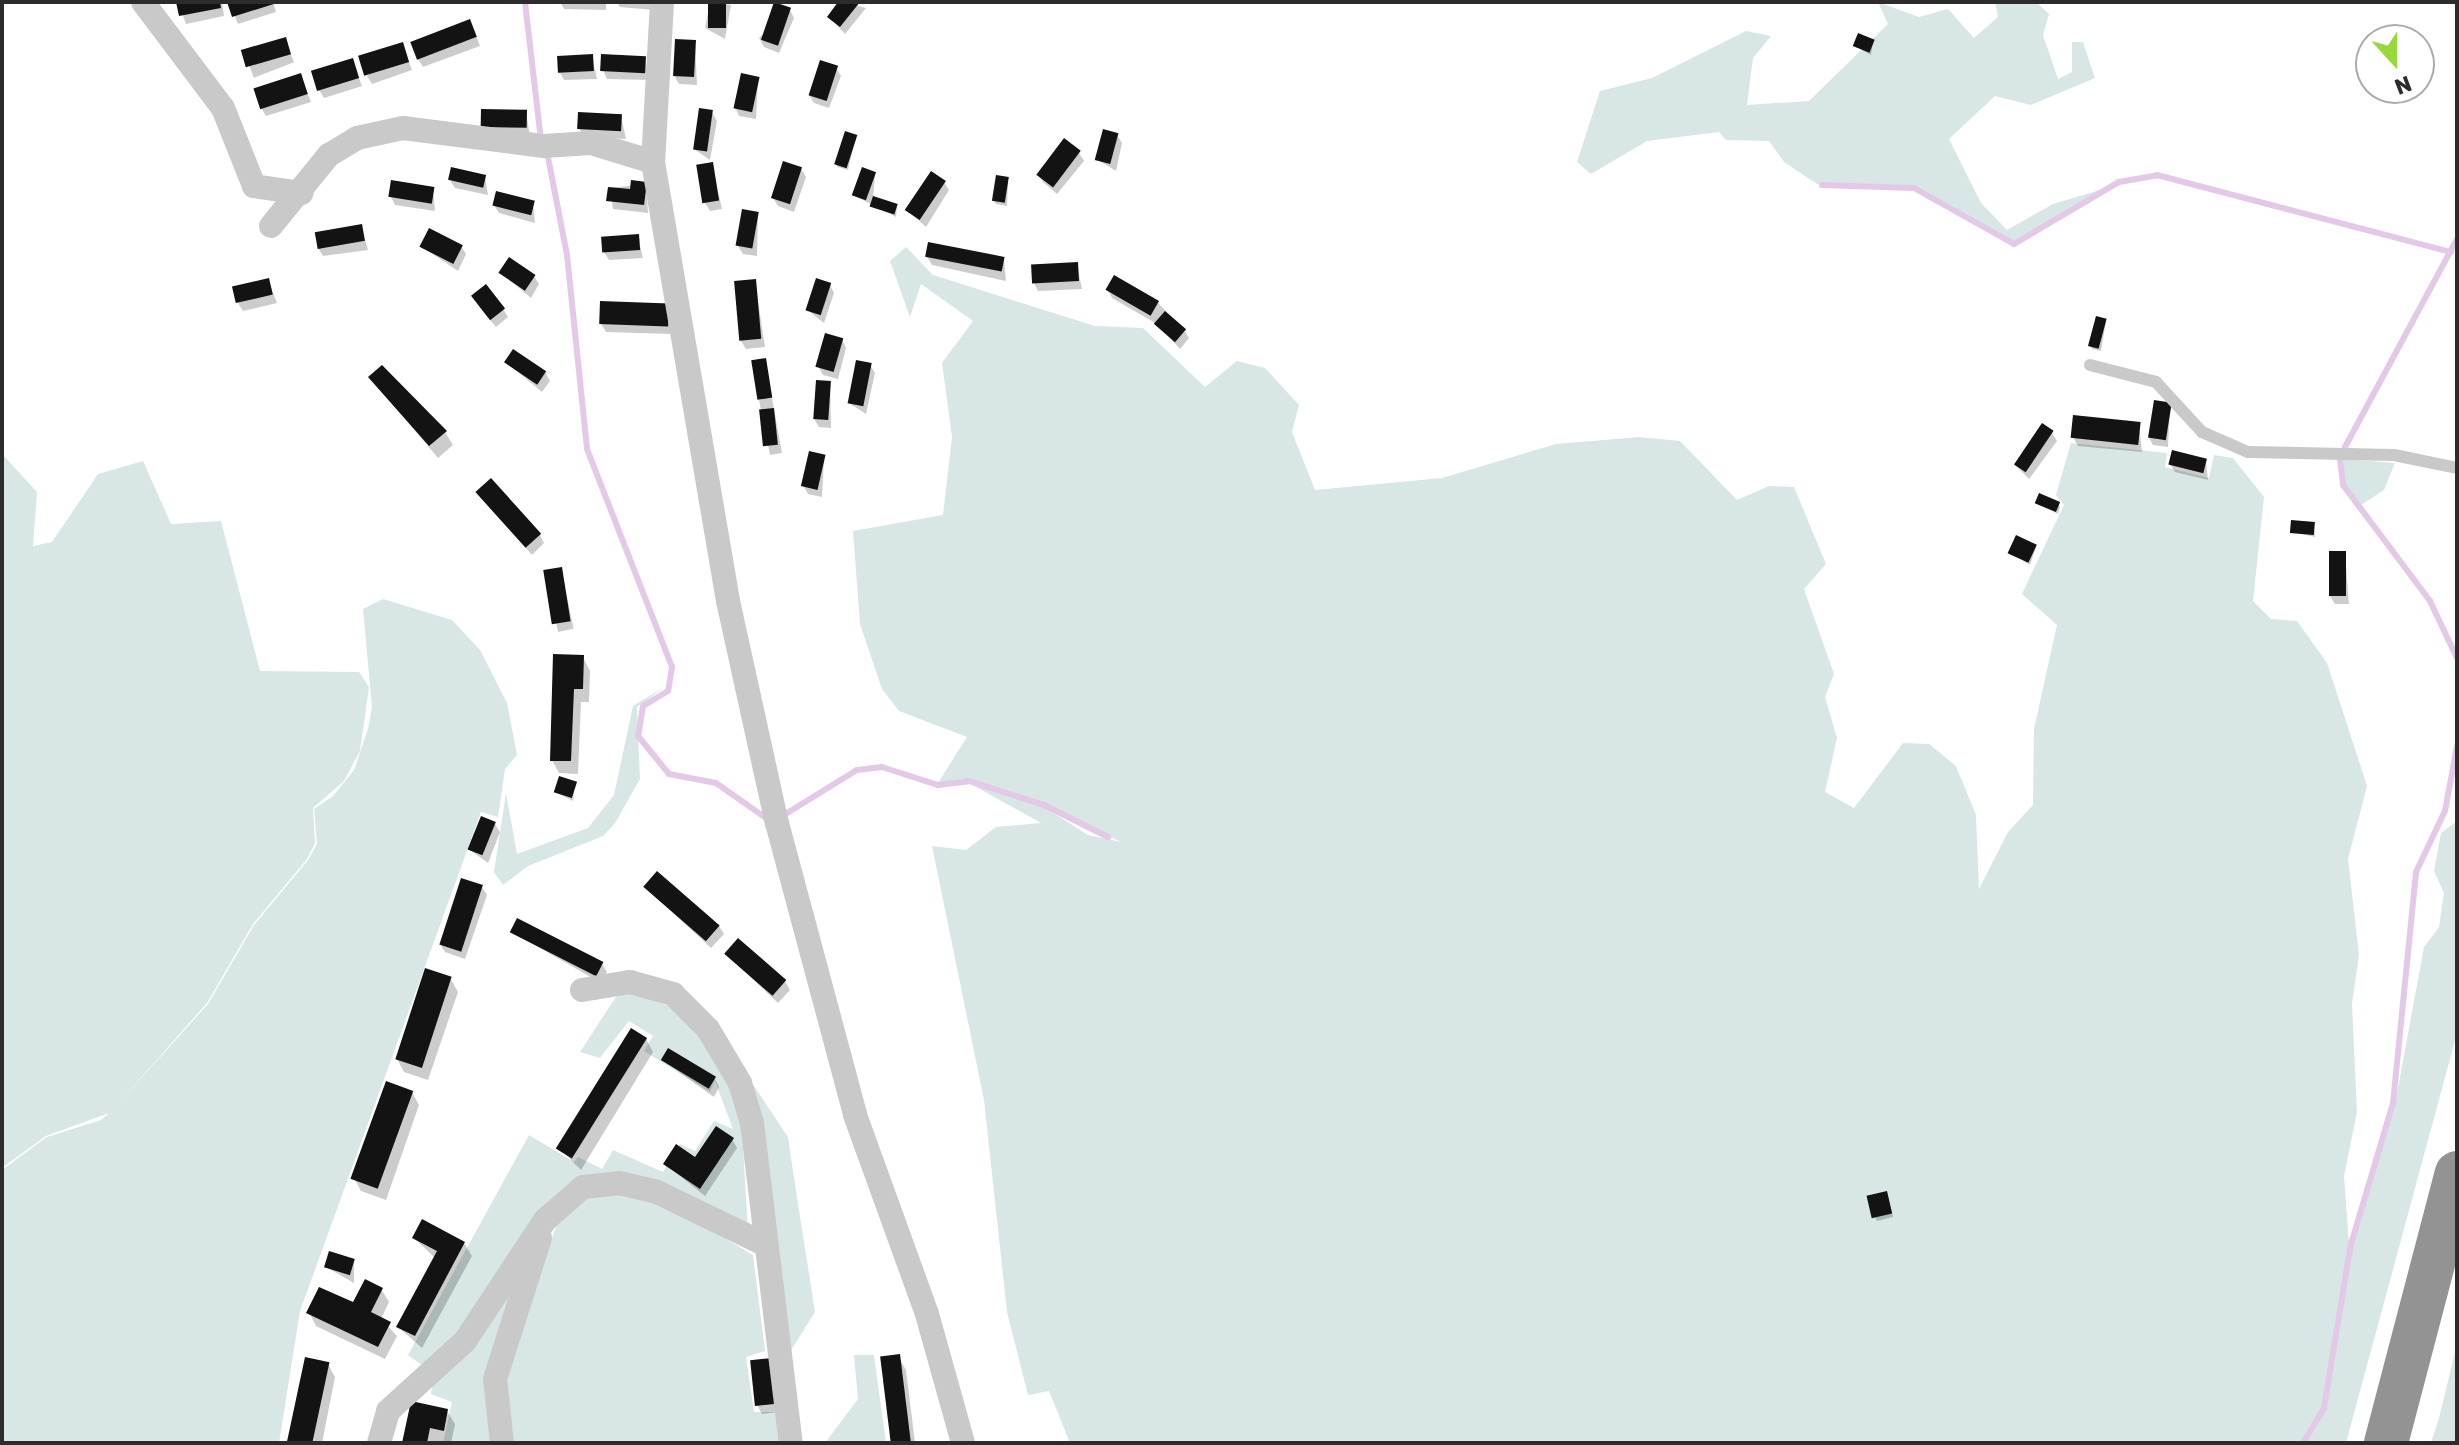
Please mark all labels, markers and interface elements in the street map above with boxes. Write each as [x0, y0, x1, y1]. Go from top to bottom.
north arrow [2355, 24, 2435, 104]
text: N [2391, 70, 2415, 100]

